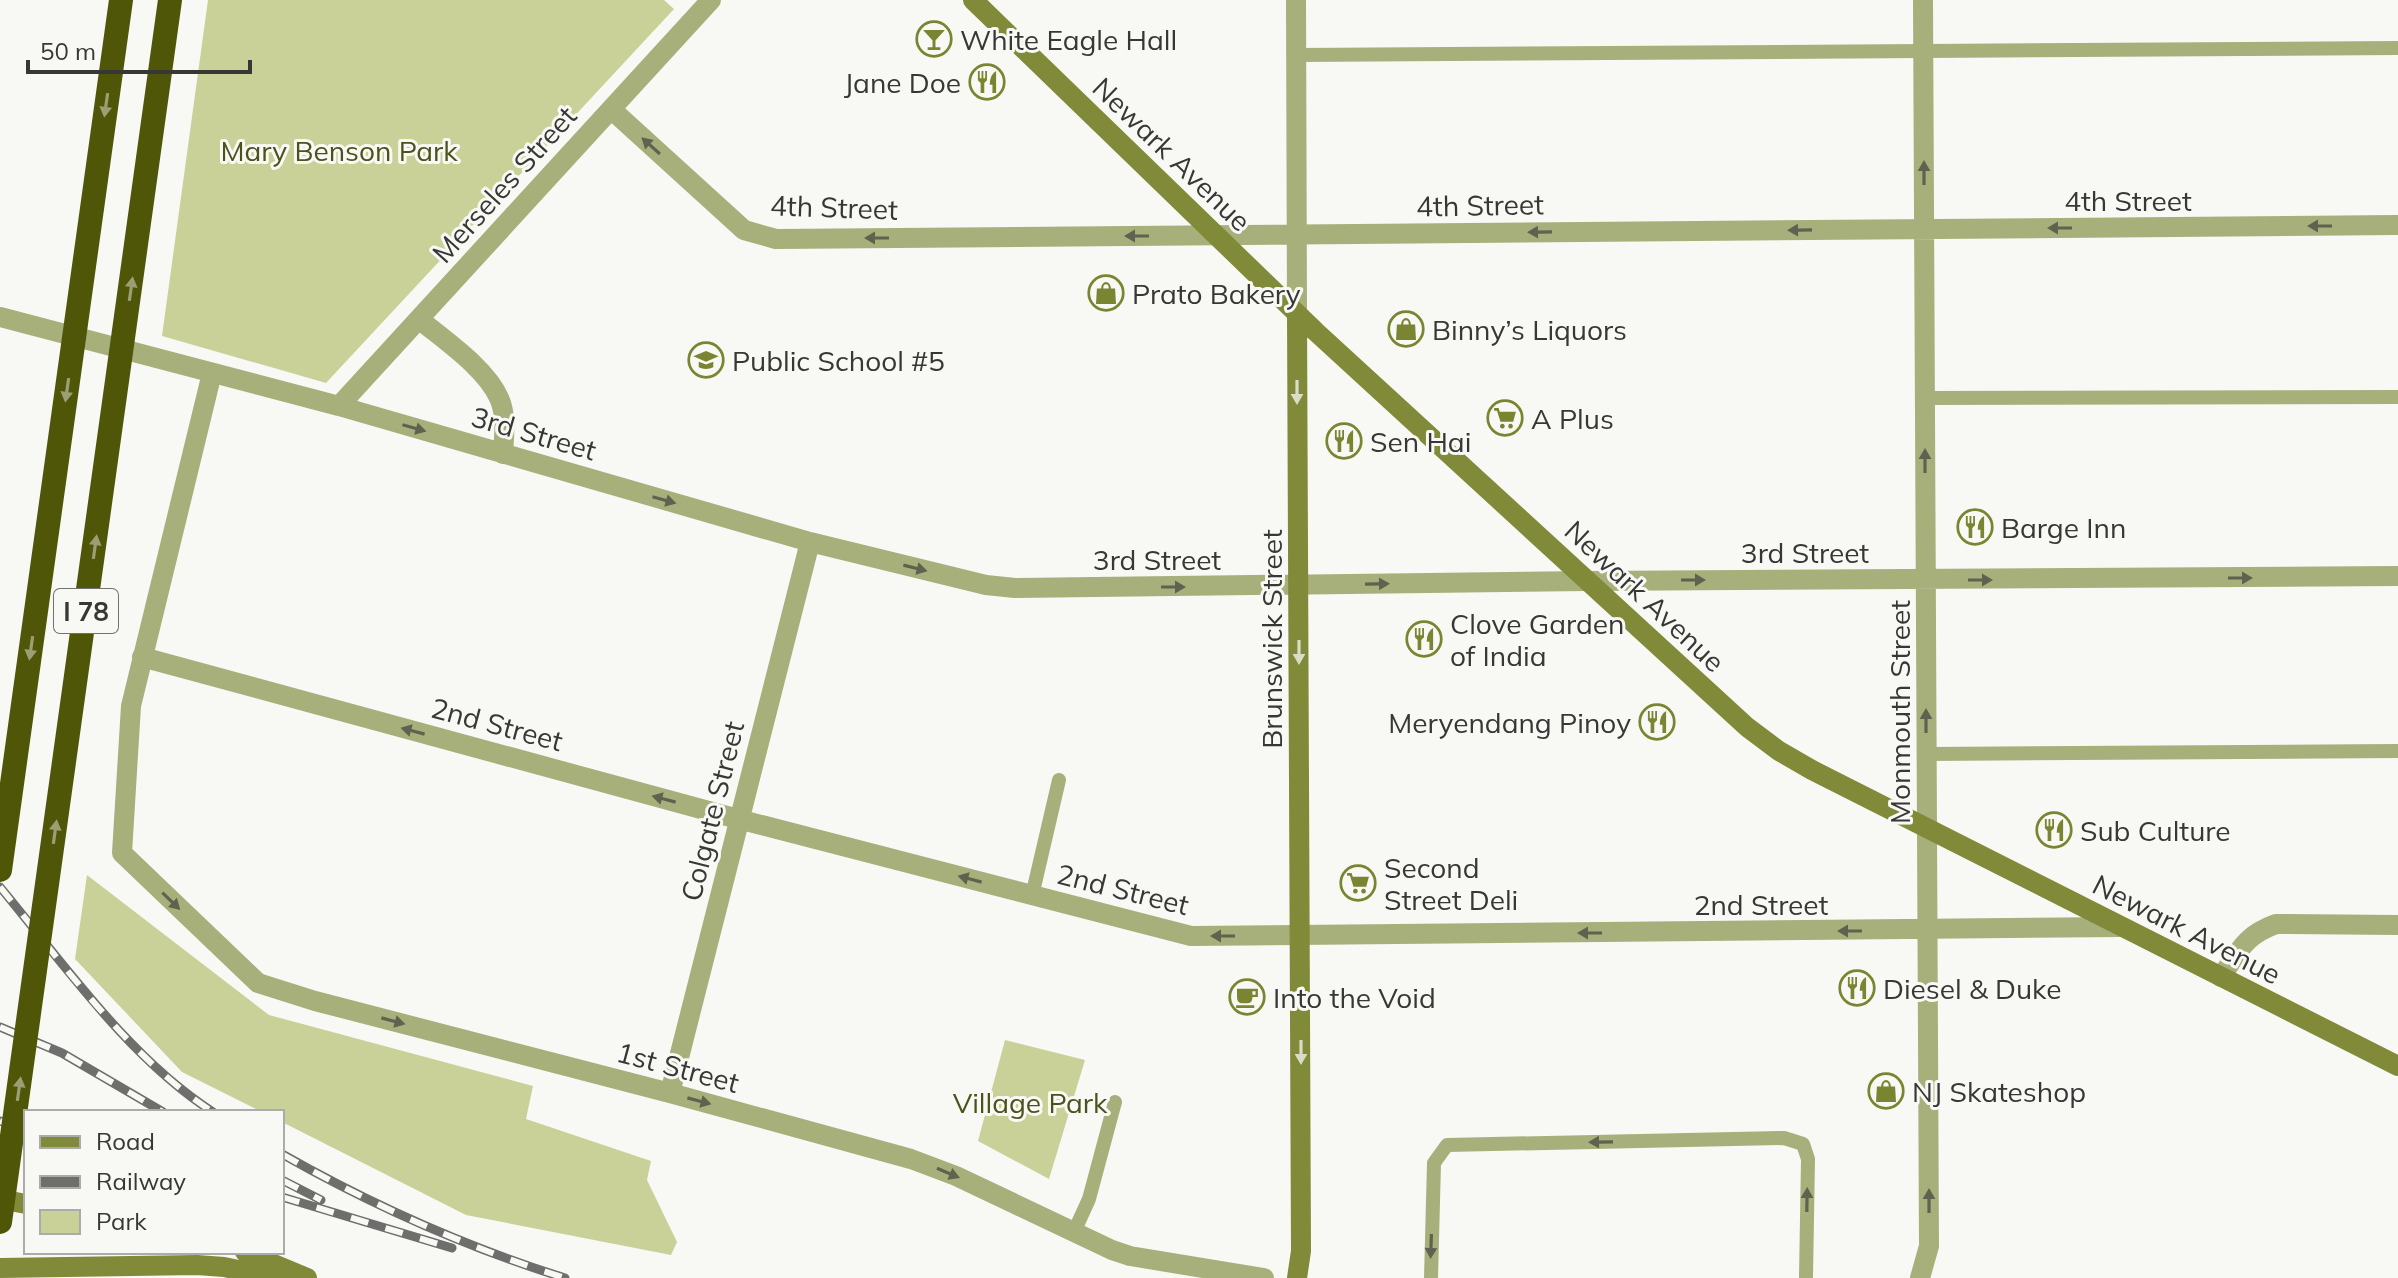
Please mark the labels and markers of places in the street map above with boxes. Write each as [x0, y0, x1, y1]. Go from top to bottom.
bar icon: White Eagle Hall [915, 20, 953, 58]
place label: White Eagle Hall [960, 22, 1177, 57]
restaurant icon: Jane Doe [968, 63, 1006, 101]
place label: Jane Doe [844, 65, 961, 100]
shop icon: Prato Bakery [1087, 274, 1125, 312]
place label: Prato Bakery [1132, 276, 1301, 311]
shop icon: Binny’s Liquors [1387, 310, 1425, 348]
place label: Binny’s Liquors [1432, 312, 1627, 347]
school or university icon: Public School #5 [687, 341, 725, 379]
place label: Public School #5 [732, 343, 945, 378]
supermarket icon: A Plus [1486, 399, 1524, 437]
place label: A Plus [1531, 401, 1614, 436]
restaurant icon: Sen Hai [1325, 422, 1363, 460]
place label: Sen Hai [1370, 424, 1471, 459]
restaurant icon: Barge Inn [1956, 508, 1994, 546]
place label: Barge Inn [2001, 510, 2126, 545]
place label: Clove Garden of India [1450, 606, 1625, 673]
restaurant icon: Clove Garden of India [1405, 620, 1443, 658]
restaurant icon: Meryendang Pinoy [1638, 703, 1676, 741]
place label: Meryendang Pinoy [1388, 705, 1631, 740]
restaurant icon: Sub Culture [2035, 811, 2073, 849]
place label: Sub Culture [2080, 813, 2231, 848]
place label: Second Street Deli [1384, 850, 1518, 917]
supermarket icon: Second Street Deli [1339, 864, 1377, 902]
restaurant icon: Diesel & Duke [1838, 969, 1876, 1007]
place label: Diesel & Duke [1883, 971, 2061, 1006]
cafe icon: Into the Void [1228, 978, 1266, 1016]
place label: Into the Void [1273, 980, 1436, 1015]
shop icon: NJ Skateshop [1867, 1072, 1905, 1110]
place label: NJ Skateshop [1912, 1074, 2086, 1109]

